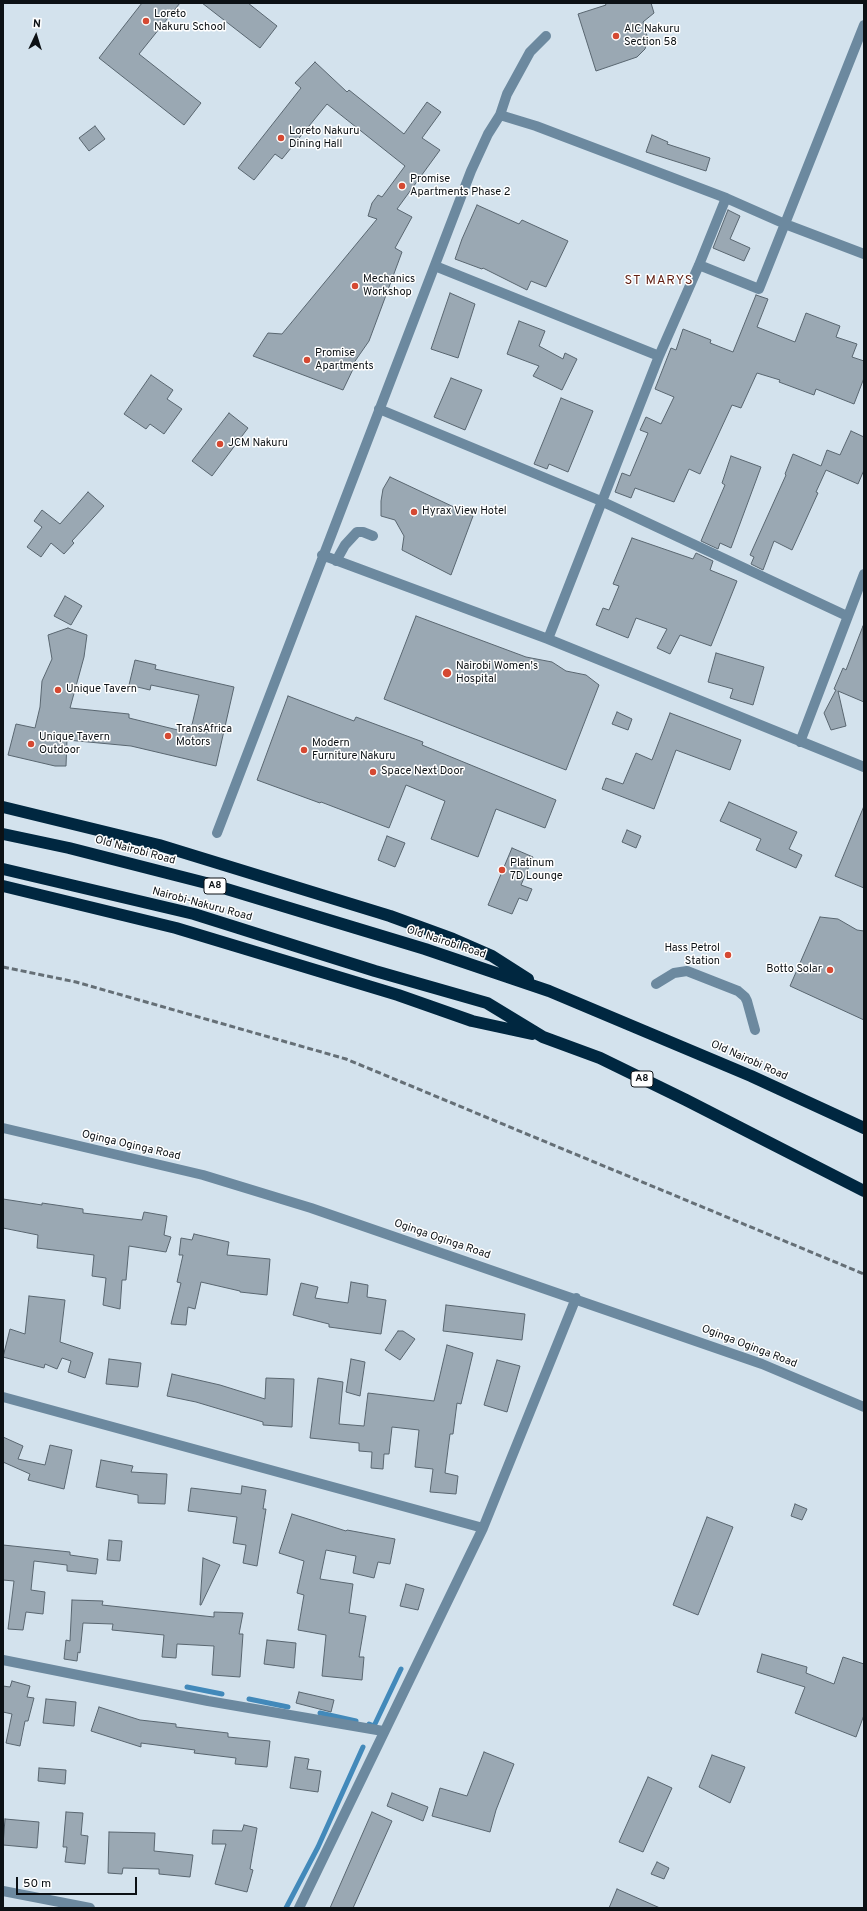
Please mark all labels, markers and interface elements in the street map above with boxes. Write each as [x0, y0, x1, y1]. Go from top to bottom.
place label: Loreto Nakuru School [154, 8, 226, 34]
north arrow [16, 16, 56, 56]
marker: Loreto Nakuru School [141, 16, 151, 26]
text: N [32, 17, 41, 31]
place label: AIC Nakuru Section 58 [624, 23, 680, 49]
marker: AIC Nakuru Section 58 [611, 31, 621, 41]
place label: Loreto Nakuru Dining Hall [289, 125, 359, 151]
marker: Loreto Nakuru Dining Hall [276, 133, 286, 143]
place label: Promise Apartments Phase 2 [410, 173, 511, 199]
marker: Promise Apartments Phase 2 [397, 181, 407, 191]
place label: Mechanics Workshop [363, 273, 415, 299]
district label: ST MARYS [624, 273, 694, 289]
marker: Mechanics Workshop [350, 281, 360, 291]
place label: Promise Apartments [315, 347, 374, 373]
marker: Promise Apartments [302, 355, 312, 365]
place label: JCM Nakuru [228, 437, 288, 451]
marker: JCM Nakuru [215, 439, 225, 449]
place label: Hyrax View Hotel [422, 505, 507, 519]
marker: Hyrax View Hotel [409, 507, 419, 517]
place label: Nairobi Women's Hospital [456, 660, 538, 686]
marker: Nairobi Women's Hospital [441, 667, 453, 679]
place label: Unique Tavern [66, 683, 137, 697]
marker: Unique Tavern [53, 685, 63, 695]
place label: TransAfrica Motors [176, 723, 232, 749]
place label: Unique Tavern Outdoor [39, 731, 110, 757]
marker: TransAfrica Motors [163, 731, 173, 741]
place label: Modern Furniture Nakuru [312, 737, 395, 763]
marker: Unique Tavern Outdoor [26, 739, 36, 749]
marker: Modern Furniture Nakuru [299, 745, 309, 755]
place label: Space Next Door [381, 765, 464, 779]
marker: Space Next Door [368, 767, 378, 777]
street label: Old Nairobi Road [93, 834, 177, 868]
place label: Platinum 7D Lounge [510, 857, 563, 883]
marker: Platinum 7D Lounge [497, 865, 507, 875]
road number: A8 [204, 878, 226, 894]
street label: Nairobi-Nakuru Road [151, 885, 253, 925]
street label: Old Nairobi Road [405, 924, 487, 962]
place label: Hass Petrol Station [664, 942, 720, 968]
marker: Hass Petrol Station [723, 950, 733, 960]
place label: Botto Solar [766, 963, 822, 977]
marker: Botto Solar [825, 965, 835, 975]
street label: Old Nairobi Road [708, 1038, 790, 1084]
road number: A8 [631, 1071, 653, 1087]
street label: Oginga Oginga Road [80, 1128, 182, 1164]
street label: Oginga Oginga Road [392, 1217, 492, 1263]
street label: Oginga Oginga Road [699, 1323, 799, 1371]
scale bar [18, 1869, 139, 1895]
text: 50 m [23, 1876, 51, 1892]

